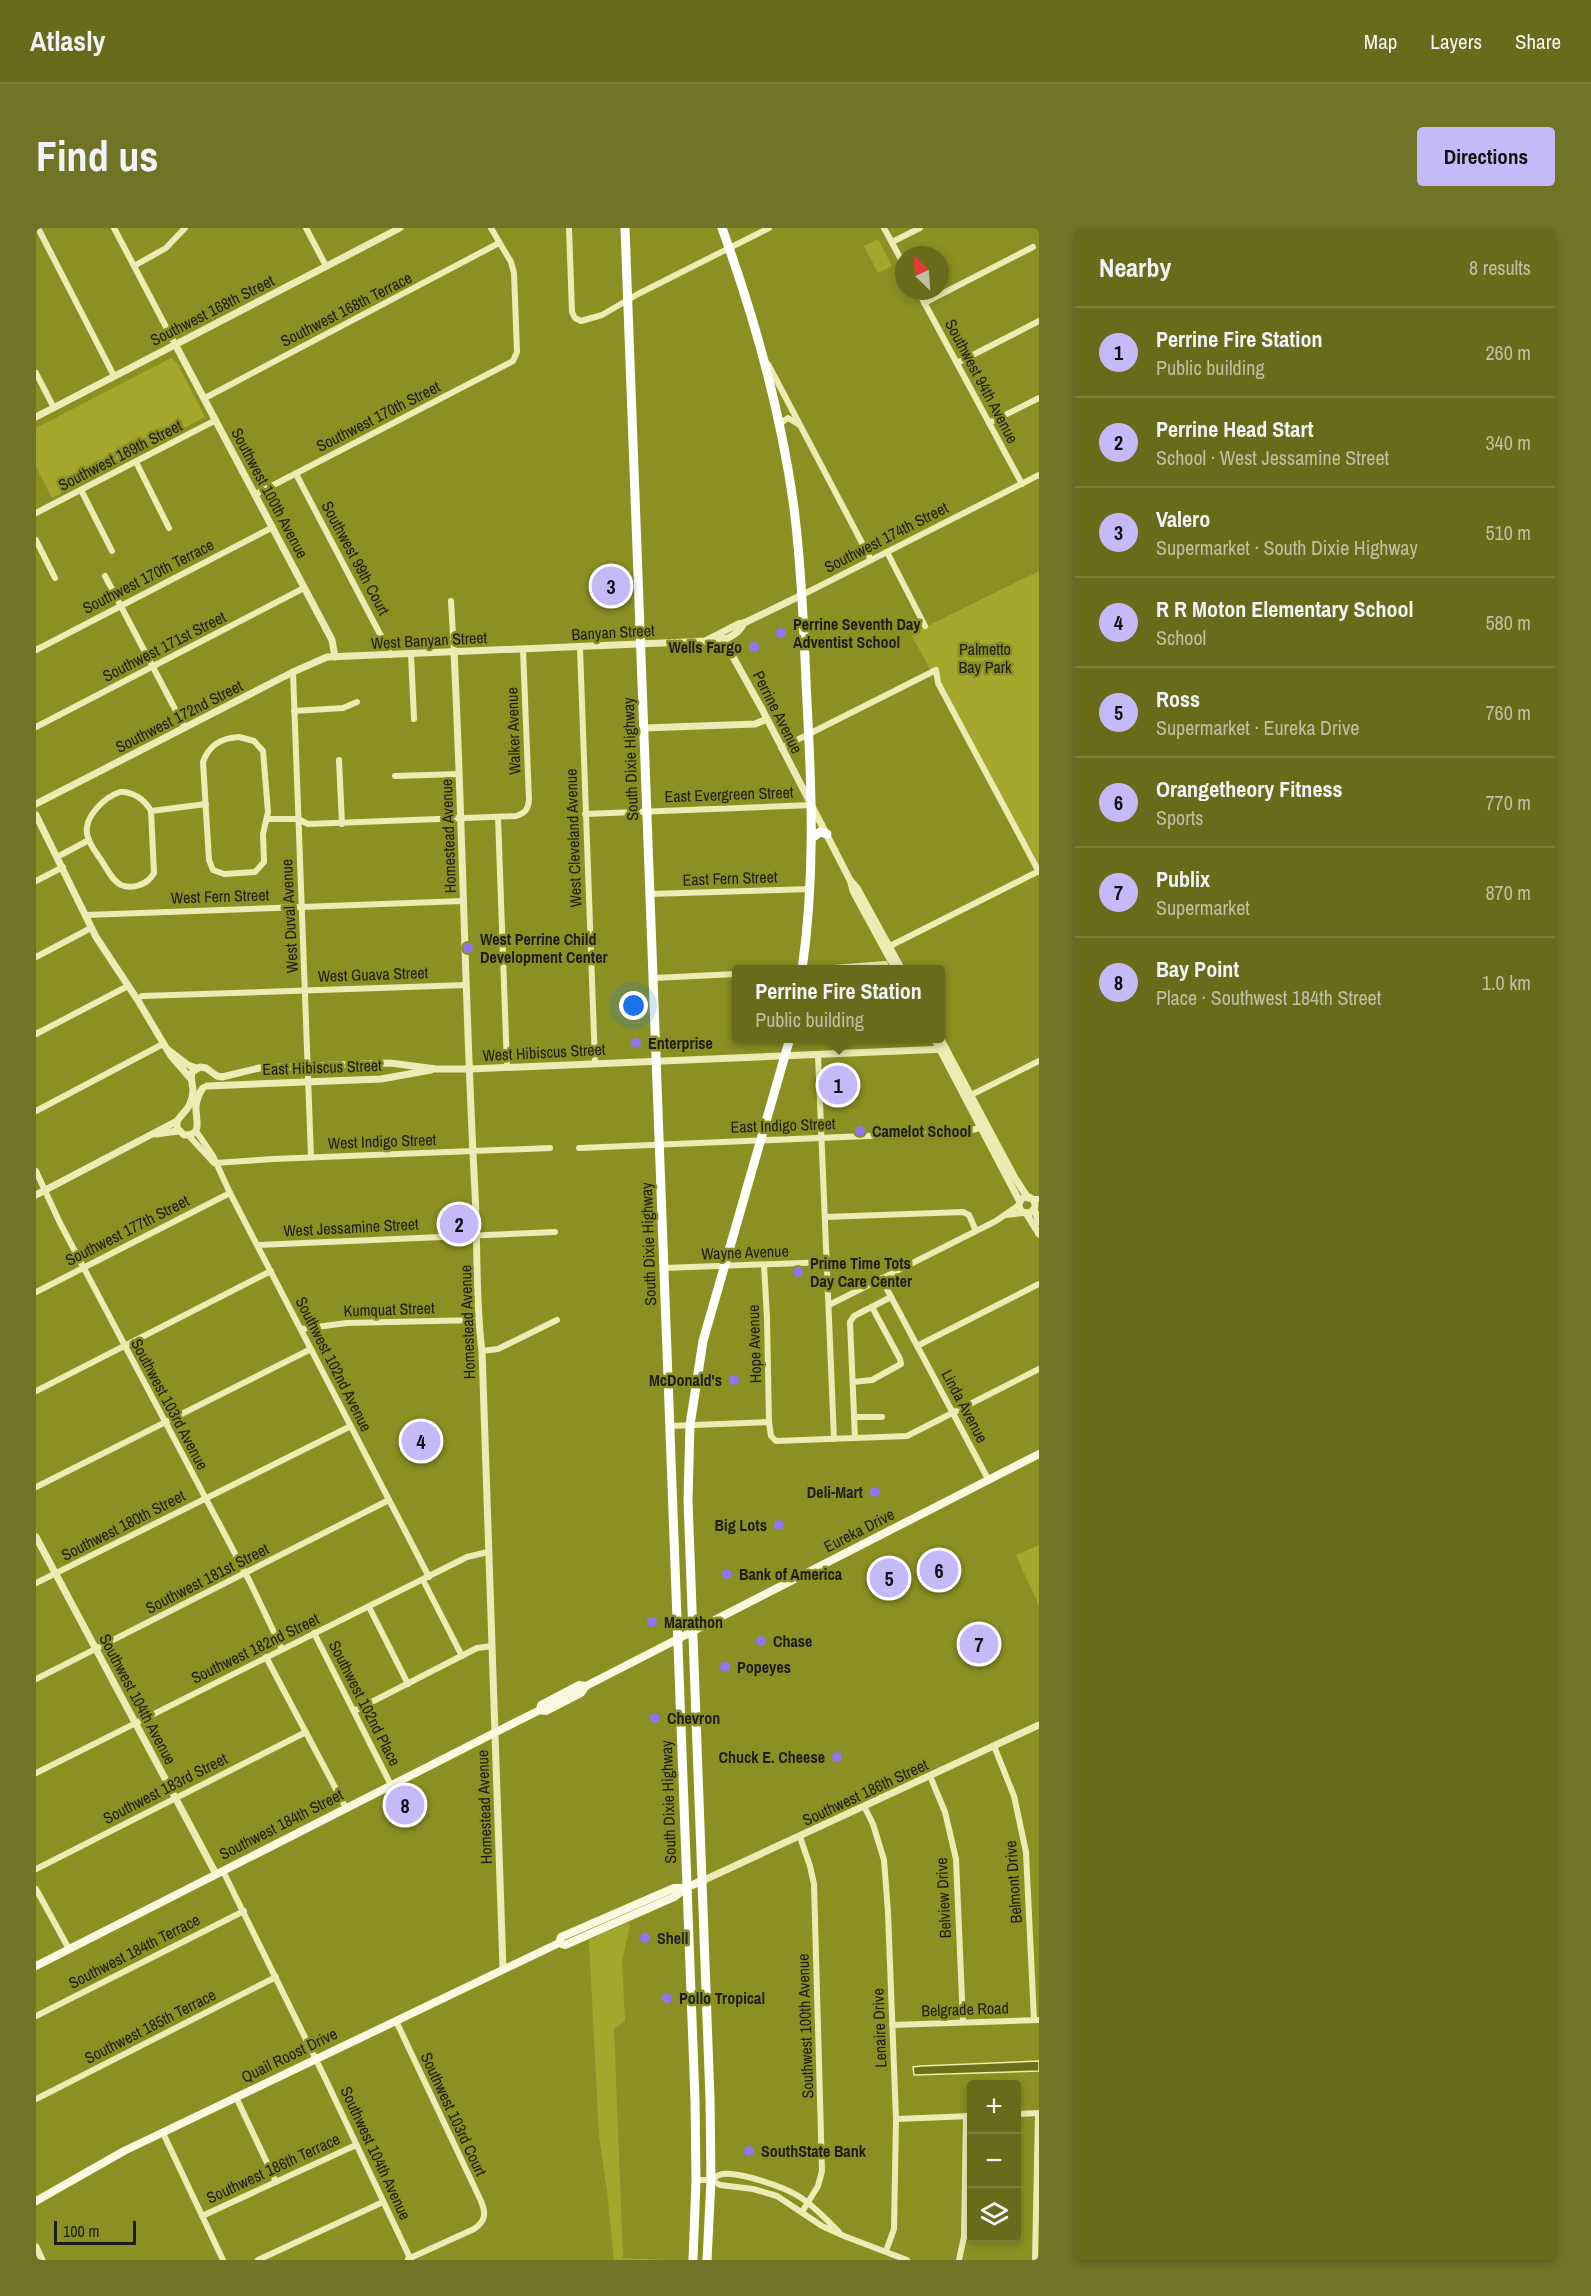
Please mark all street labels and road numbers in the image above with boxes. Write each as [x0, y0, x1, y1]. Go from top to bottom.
street label: Southwest 168th Terrace [276, 266, 416, 352]
street label: Southwest 168th Street [146, 269, 278, 351]
street label: Southwest 94th Avenue [940, 315, 1024, 447]
street label: Southwest 170th Street [312, 375, 444, 457]
street label: Southwest 169th Street [54, 414, 186, 496]
street label: Southwest 100th Avenue [226, 424, 314, 562]
street label: Southwest 174th Street [820, 496, 952, 578]
street label: Southwest 99th Court [317, 497, 395, 619]
street label: Southwest 170th Terrace [78, 533, 218, 619]
street label: Southwest 171st Street [99, 605, 230, 687]
street label: Banyan Street [571, 619, 655, 645]
street label: West Banyan Street [370, 626, 488, 654]
street label: Perrine Avenue [748, 667, 808, 757]
street label: Southwest 172nd Street [112, 674, 247, 758]
street label: Walker Avenue [500, 687, 526, 775]
street label: South Dixie Highway [617, 697, 643, 821]
street label: West Cleveland Avenue [560, 768, 586, 908]
street label: Homestead Avenue [435, 779, 461, 893]
street label: East Evergreen Street [664, 781, 794, 807]
street label: West Duval Avenue [275, 858, 303, 974]
street label: East Fern Street [682, 865, 778, 891]
street label: West Fern Street [170, 883, 270, 909]
street label: West Guava Street [317, 961, 429, 987]
street label: West Hibiscus Street [482, 1038, 606, 1066]
street label: East Hibiscus Street [262, 1054, 382, 1080]
street label: East Indigo Street [730, 1112, 836, 1138]
street label: West Indigo Street [327, 1128, 437, 1154]
street label: South Dixie Highway [635, 1182, 661, 1306]
street label: Southwest 177th Street [61, 1189, 193, 1271]
street label: West Jessamine Street [283, 1212, 420, 1242]
street label: Wayne Avenue [701, 1239, 789, 1265]
street label: Homestead Avenue [454, 1265, 480, 1379]
street label: Southwest 102nd Avenue [290, 1293, 378, 1435]
street label: Kumquat Street [343, 1296, 435, 1322]
street label: Hope Avenue [742, 1304, 766, 1384]
street label: Southwest 103rd Avenue [126, 1335, 214, 1473]
street label: Linda Avenue [936, 1365, 994, 1447]
street label: Southwest 180th Street [57, 1484, 189, 1566]
street label: Eureka Drive [820, 1503, 898, 1557]
street label: Southwest 181st Street [142, 1537, 273, 1619]
street label: Southwest 182nd Street [187, 1607, 323, 1689]
street label: Southwest 104th Avenue [94, 1630, 182, 1768]
street label: Southwest 102nd Place [324, 1637, 406, 1769]
street label: South Dixie Highway [655, 1740, 681, 1864]
street label: Southwest 183rd Street [99, 1747, 231, 1829]
street label: Homestead Avenue [471, 1750, 497, 1864]
street label: Southwest 186th Street [799, 1753, 932, 1831]
street label: Southwest 184th Street [215, 1783, 347, 1865]
street label: Belmont Drive [999, 1840, 1027, 1924]
street label: Belview Drive [930, 1857, 956, 1939]
street label: Southwest 184th Terrace [64, 1908, 204, 1994]
street label: Southwest 100th Avenue [791, 1953, 819, 2099]
street label: Southwest 185th Terrace [80, 1983, 220, 2069]
street label: Lenaire Drive [867, 1988, 891, 2068]
street label: Belgrade Road [921, 1996, 1009, 2022]
street label: Quail Roost Drive [237, 2022, 341, 2088]
street label: Southwest 103rd Court [416, 2049, 492, 2180]
street label: Southwest 104th Avenue [335, 2083, 417, 2223]
street label: Southwest 186th Terrace [203, 2127, 343, 2209]

